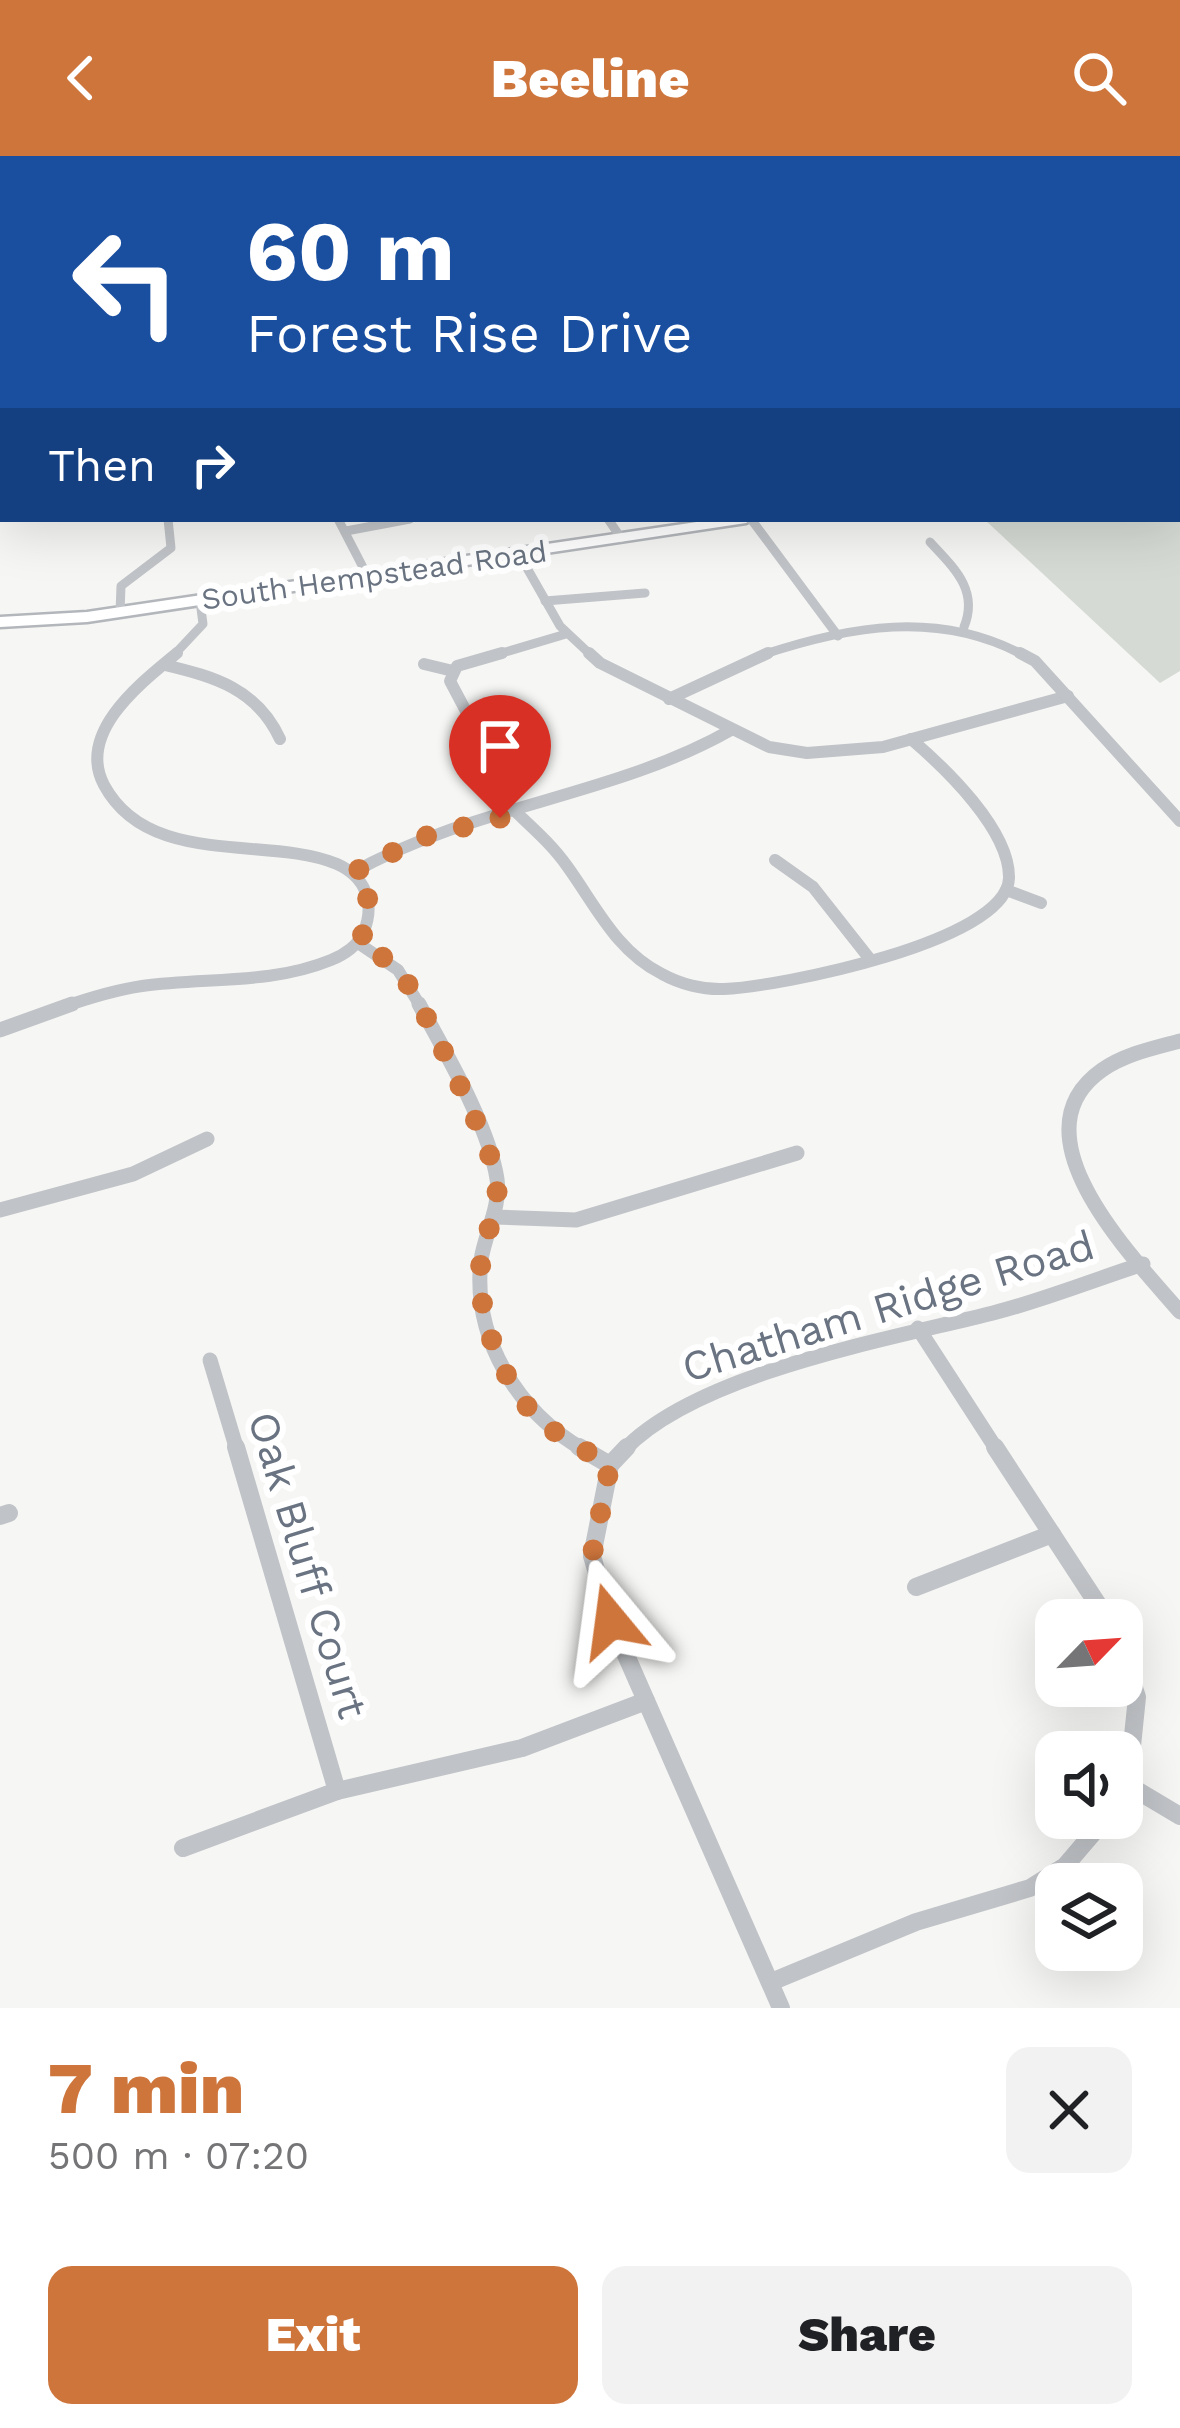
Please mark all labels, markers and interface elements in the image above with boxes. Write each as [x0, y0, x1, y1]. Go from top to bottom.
icon: back [48, 45, 114, 111]
icon: search [1066, 45, 1132, 111]
text: Beeline [490, 47, 690, 110]
text: 60 m [246, 202, 455, 300]
icon: left [48, 204, 204, 360]
text: Forest Rise Drive [246, 302, 693, 365]
icon: right [180, 432, 246, 498]
text: Then [48, 439, 156, 492]
street label: South Hempstead Road [199, 533, 549, 617]
pin [449, 695, 551, 818]
icon: arrive [467, 713, 533, 779]
street label: Chatham Ridge Road [676, 1220, 1100, 1392]
street label: Oak Bluff Court [238, 1406, 378, 1724]
position arrow [548, 1558, 674, 1684]
north arrow [1035, 1599, 1143, 1707]
map controls [1035, 1599, 1143, 1971]
button: sound [1035, 1731, 1143, 1839]
button: layers [1035, 1863, 1143, 1971]
text: 7 min [48, 2046, 244, 2130]
button: close [1006, 2047, 1132, 2173]
text: 500 m · 07:20 [48, 2133, 309, 2178]
button: Exit [48, 2266, 578, 2404]
button: Share [602, 2266, 1132, 2404]

